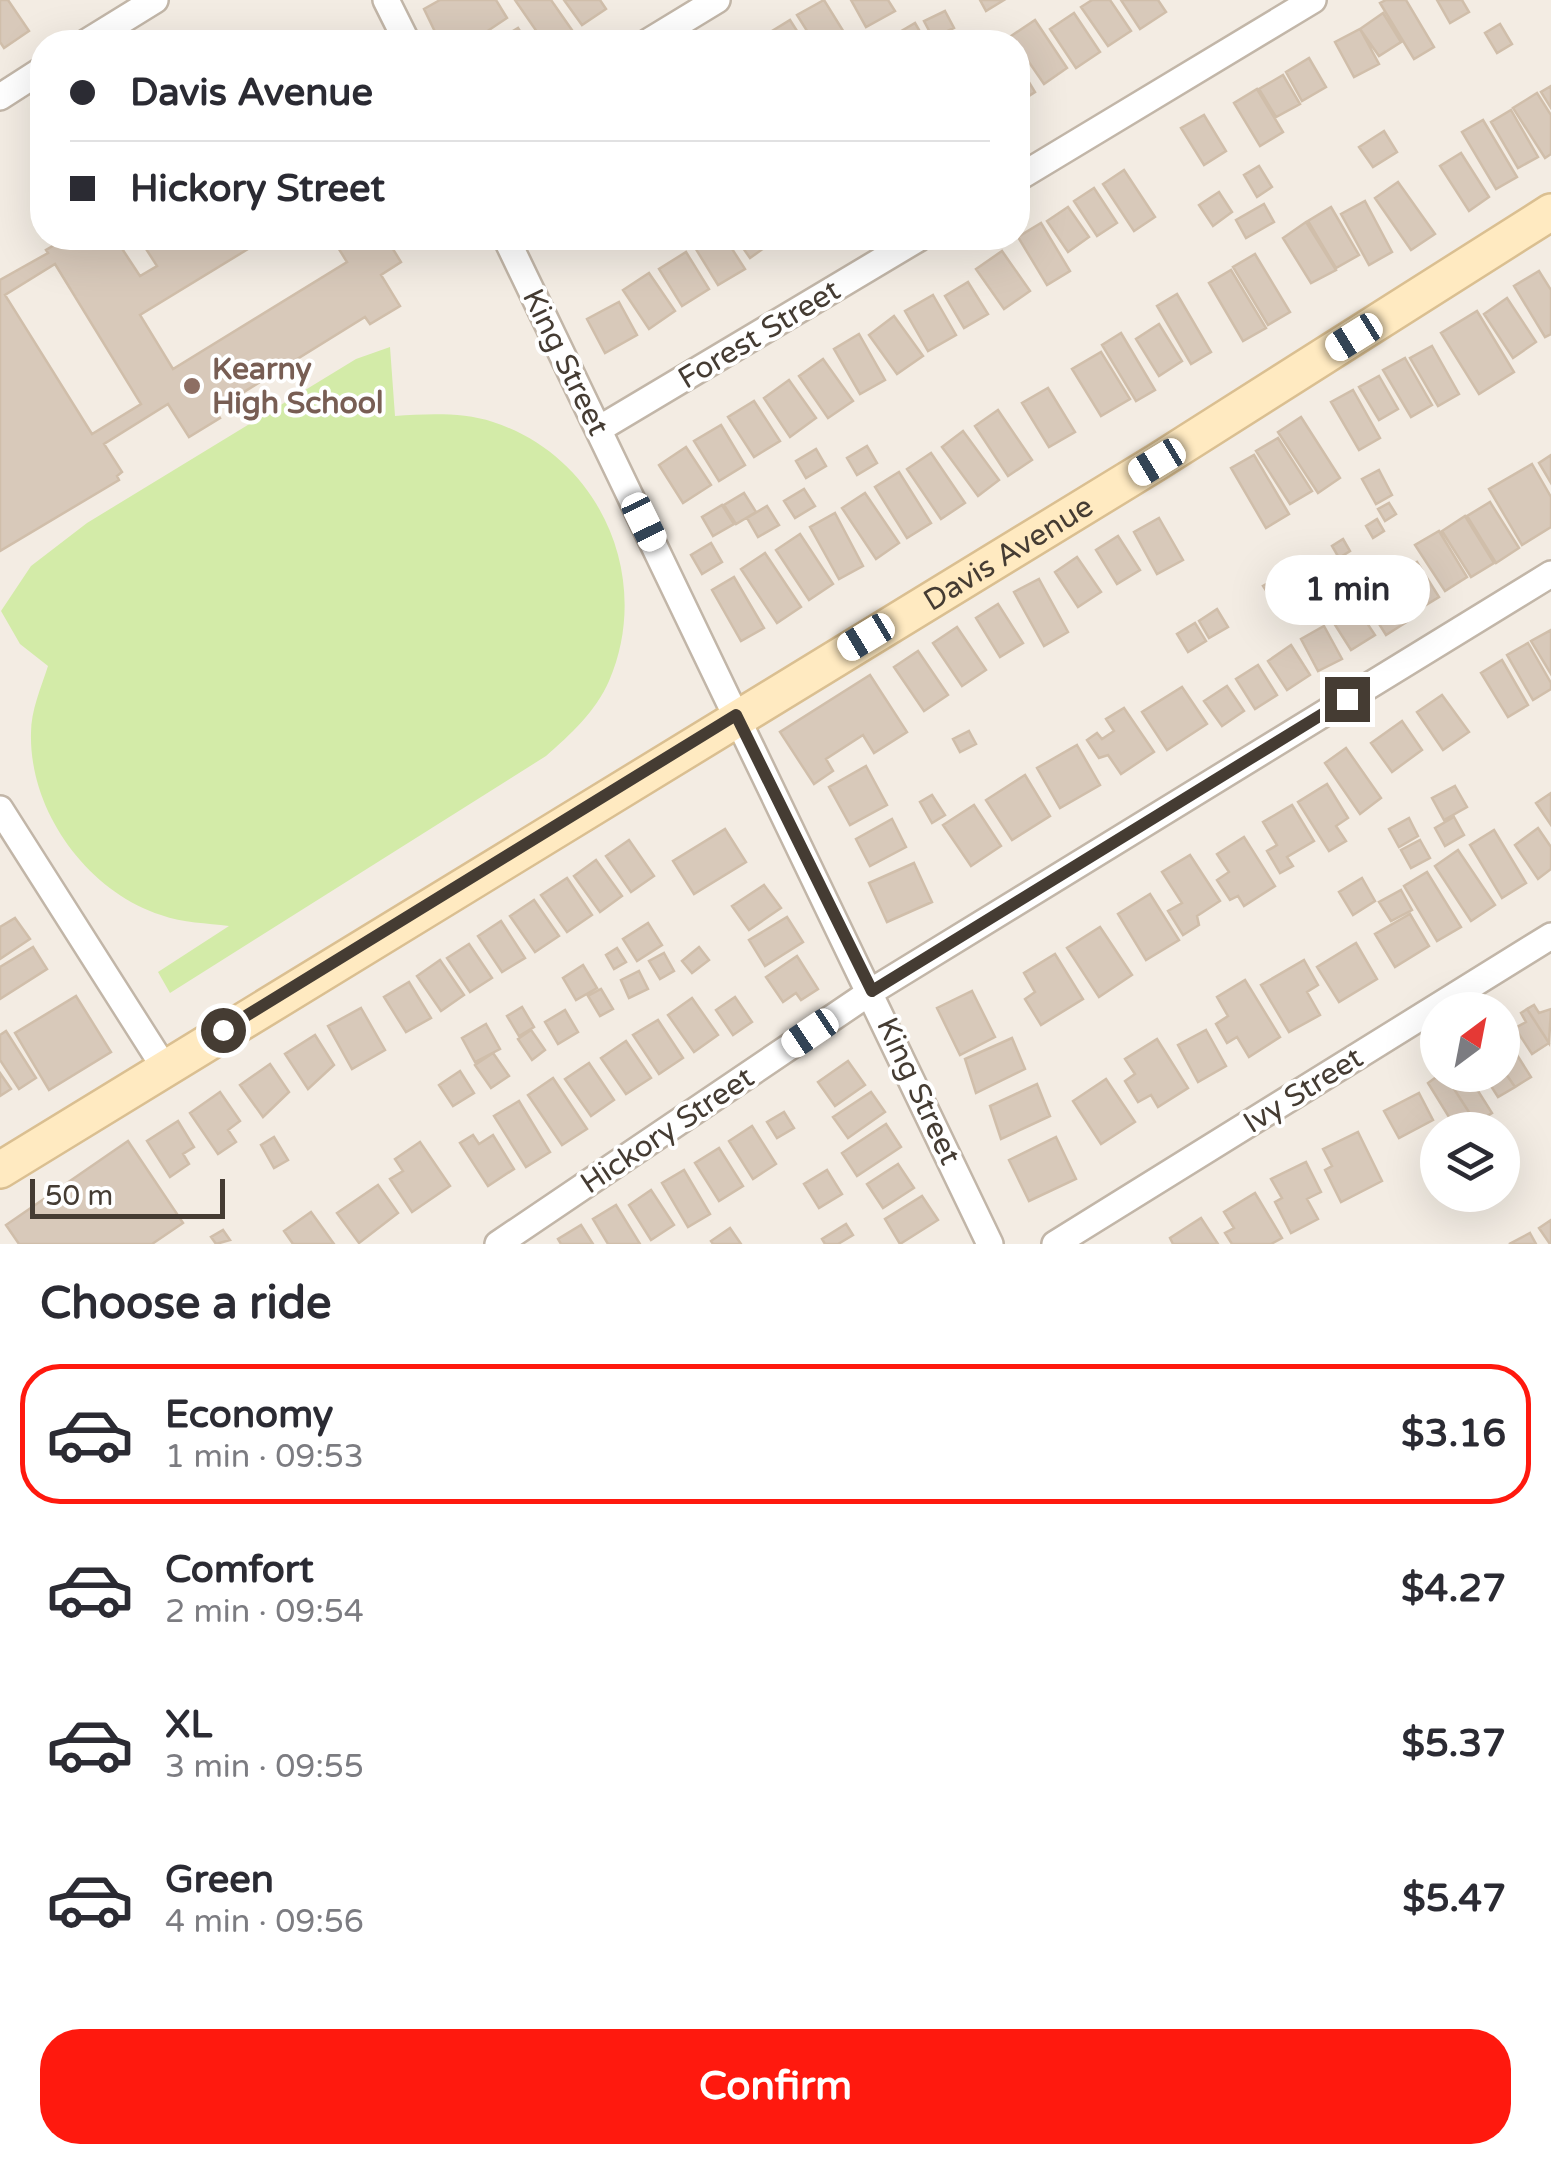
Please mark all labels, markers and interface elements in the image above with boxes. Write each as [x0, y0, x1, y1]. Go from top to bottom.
text: Davis Avenue [130, 70, 373, 116]
text: Hickory Street [130, 166, 385, 212]
street label: Forest Street [671, 272, 847, 397]
street label: King Street [514, 283, 617, 441]
car [1321, 308, 1387, 366]
place label: Kearny High School [212, 351, 384, 422]
marker: Kearny High School [181, 375, 203, 397]
car [1124, 434, 1190, 490]
car [617, 488, 671, 556]
street label: Davis Avenue [917, 488, 1100, 619]
callout: 1 min [1264, 554, 1430, 624]
text: 1 min [1305, 571, 1390, 609]
car [833, 609, 899, 665]
route end [1325, 677, 1370, 722]
north arrow [1420, 992, 1520, 1092]
map controls [1420, 992, 1520, 1212]
car [777, 1004, 843, 1062]
route start [201, 1008, 246, 1053]
street label: King Street [868, 1012, 969, 1171]
street label: Ivy Street [1237, 1039, 1370, 1142]
street label: Hickory Street [573, 1059, 761, 1202]
button: layers [1420, 1112, 1520, 1212]
scale bar [30, 1174, 225, 1218]
text: 50 m [45, 1179, 113, 1213]
text: Choose a ride [40, 1277, 331, 1331]
icon: car [45, 1389, 135, 1479]
text: Economy [165, 1392, 333, 1438]
text: $3.16 [1401, 1411, 1506, 1457]
text: 1 min · 09:53 [165, 1438, 364, 1476]
icon: car [45, 1544, 135, 1634]
text: Comfort [165, 1547, 314, 1593]
text: $4.27 [1401, 1566, 1506, 1612]
text: 2 min · 09:54 [165, 1593, 364, 1631]
icon: car [45, 1699, 135, 1789]
text: XL [165, 1702, 212, 1748]
text: $5.37 [1401, 1721, 1506, 1767]
text: 3 min · 09:55 [165, 1748, 364, 1786]
icon: car [45, 1854, 135, 1944]
text: Green [165, 1857, 274, 1903]
text: $5.47 [1402, 1876, 1506, 1922]
text: 4 min · 09:56 [165, 1903, 364, 1941]
button: Confirm [40, 2029, 1511, 2144]

